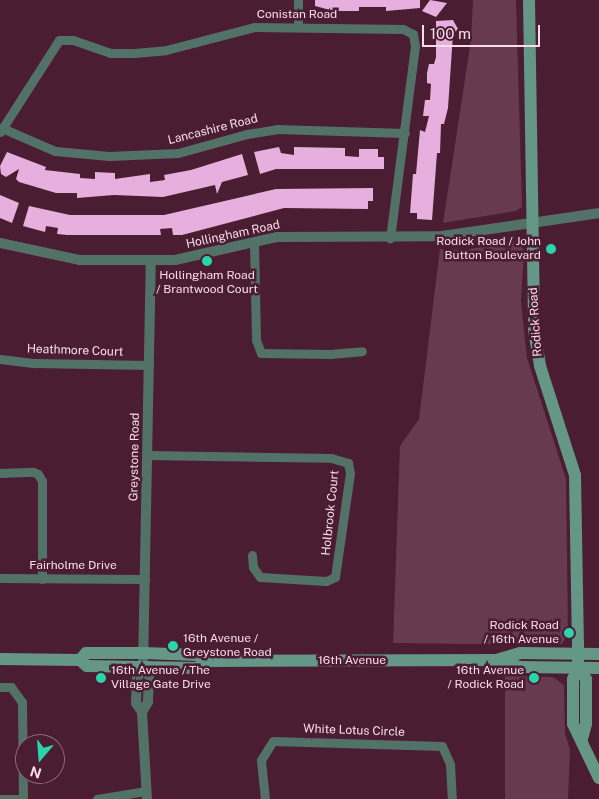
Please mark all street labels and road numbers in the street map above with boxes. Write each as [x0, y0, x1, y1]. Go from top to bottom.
street label: Conistan Road [257, 8, 337, 22]
street label: Lancashire Road [167, 112, 259, 148]
street label: Hollingham Road [185, 218, 281, 252]
street label: Rodick Road [526, 287, 546, 357]
street label: Heathmore Court [27, 342, 123, 360]
street label: Greystone Road [127, 413, 143, 501]
street label: Holbrook Court [319, 470, 343, 556]
street label: Fairholme Drive [29, 559, 117, 573]
street label: 16th Avenue [318, 654, 386, 668]
street label: White Lotus Circle [303, 722, 405, 740]

